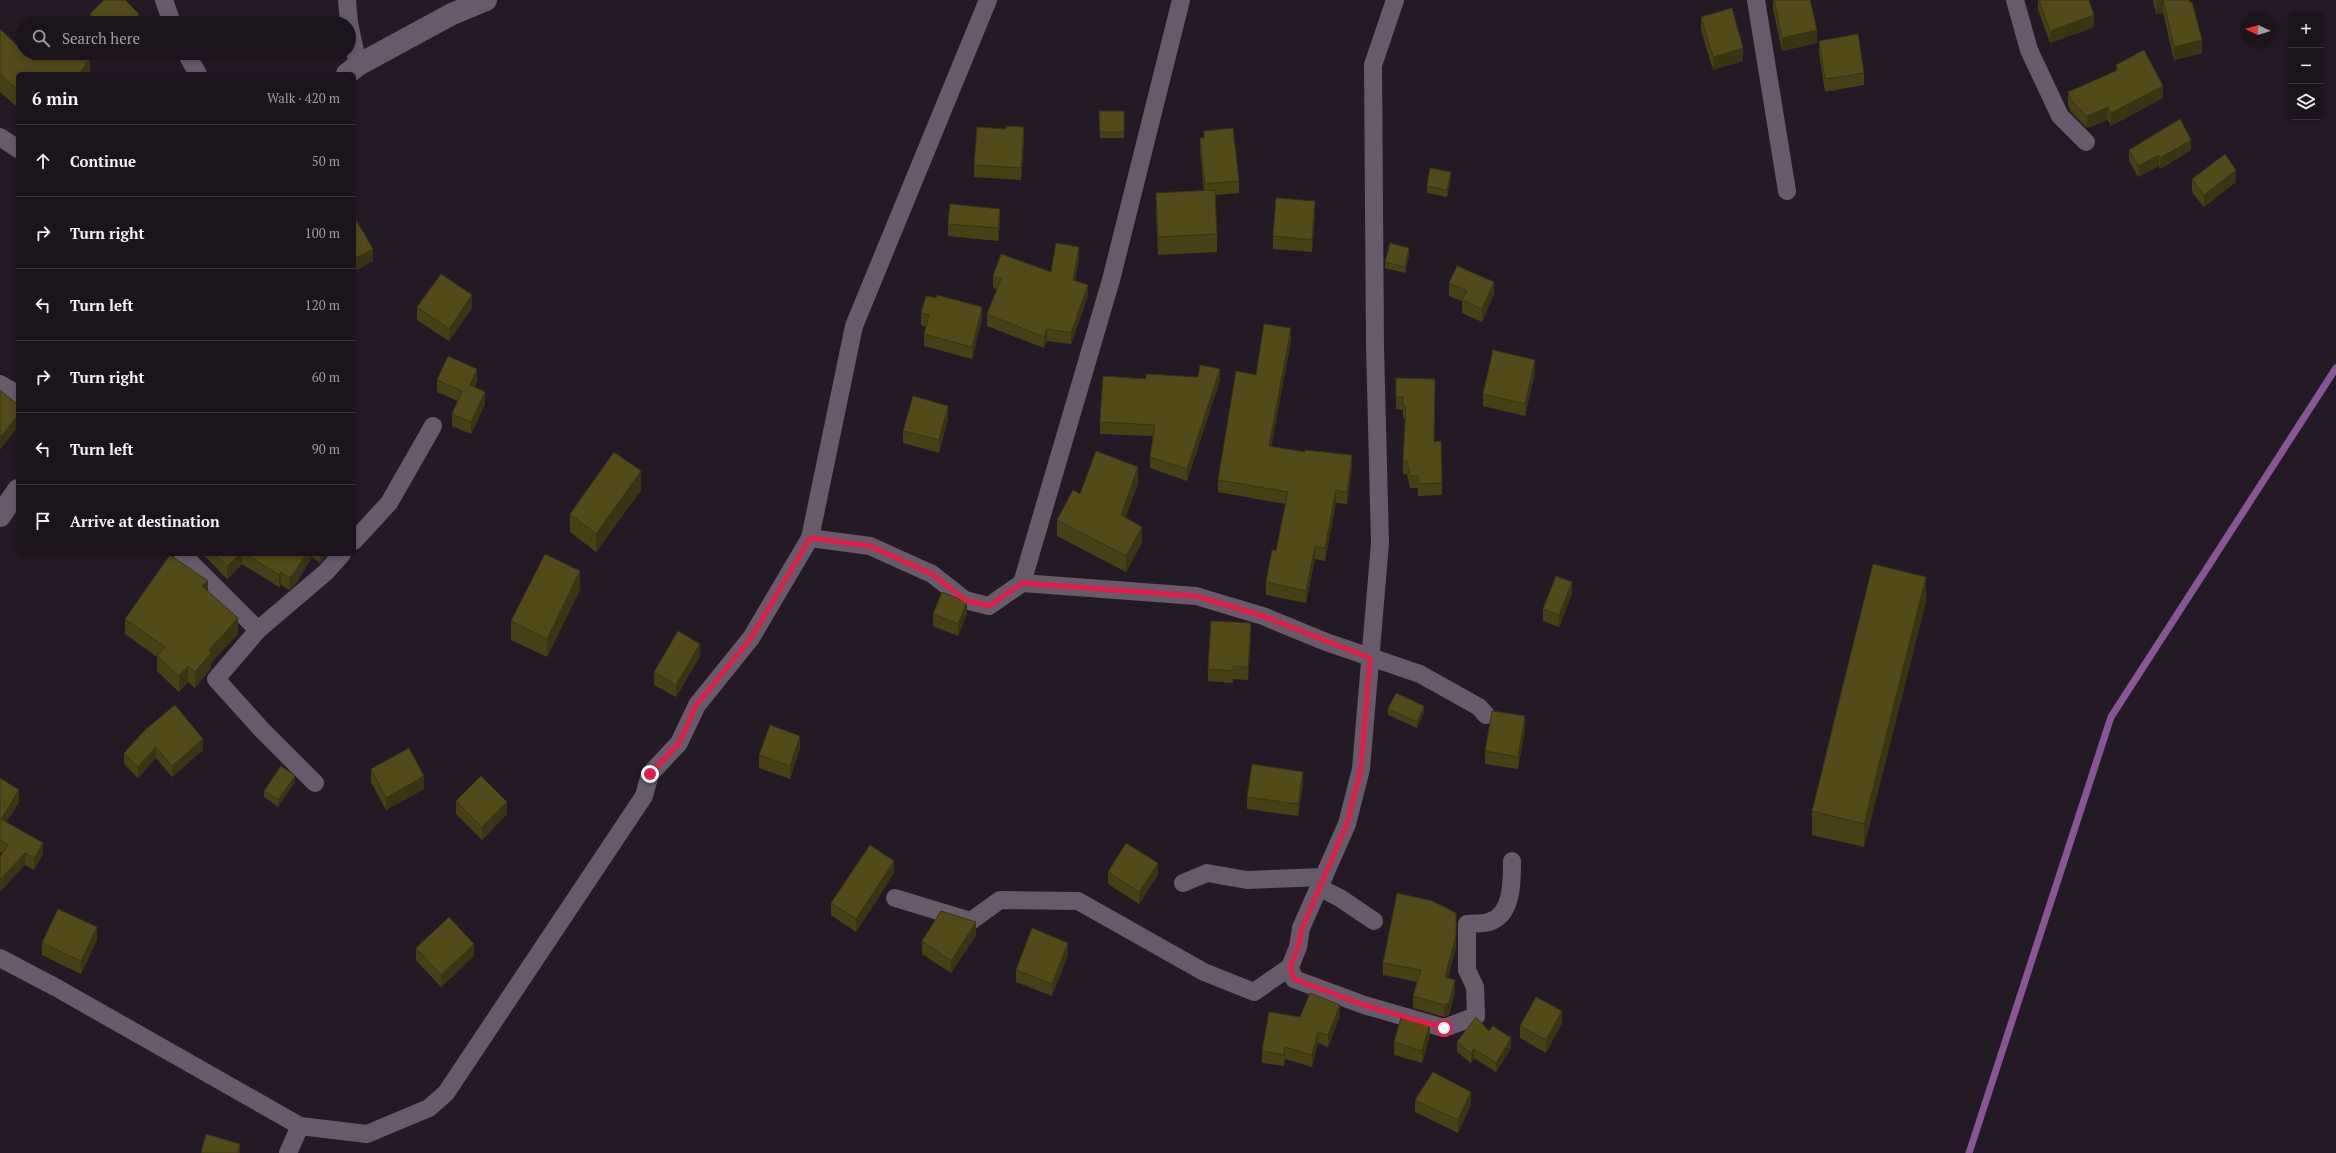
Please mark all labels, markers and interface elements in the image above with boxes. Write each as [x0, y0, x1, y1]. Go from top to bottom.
north arrow [2240, 12, 2276, 48]
map controls [2288, 12, 2324, 120]
button: + [2288, 12, 2324, 48]
search box [16, 16, 356, 60]
icon: search [30, 27, 52, 49]
text: Search here [62, 28, 140, 48]
button: − [2288, 48, 2324, 84]
button: layers [2288, 84, 2324, 120]
text: 6 min [32, 87, 79, 110]
text: Walk · 420 m [267, 89, 340, 107]
icon: ahead [32, 150, 54, 172]
text: Continue [70, 151, 136, 171]
text: 50 m [312, 152, 340, 170]
icon: right [32, 222, 54, 244]
text: Turn right [70, 223, 145, 243]
text: 100 m [305, 224, 340, 242]
icon: left [32, 294, 54, 316]
text: Turn left [70, 295, 134, 315]
text: 120 m [305, 296, 340, 314]
icon: right [32, 366, 54, 388]
text: Turn right [70, 367, 145, 387]
text: 60 m [312, 368, 340, 386]
icon: left [32, 438, 54, 460]
text: Turn left [70, 439, 134, 459]
text: 90 m [312, 440, 340, 458]
icon: arrive [32, 510, 54, 532]
text: Arrive at destination [70, 511, 220, 531]
route end [641, 765, 659, 783]
route start [1435, 1019, 1453, 1037]

